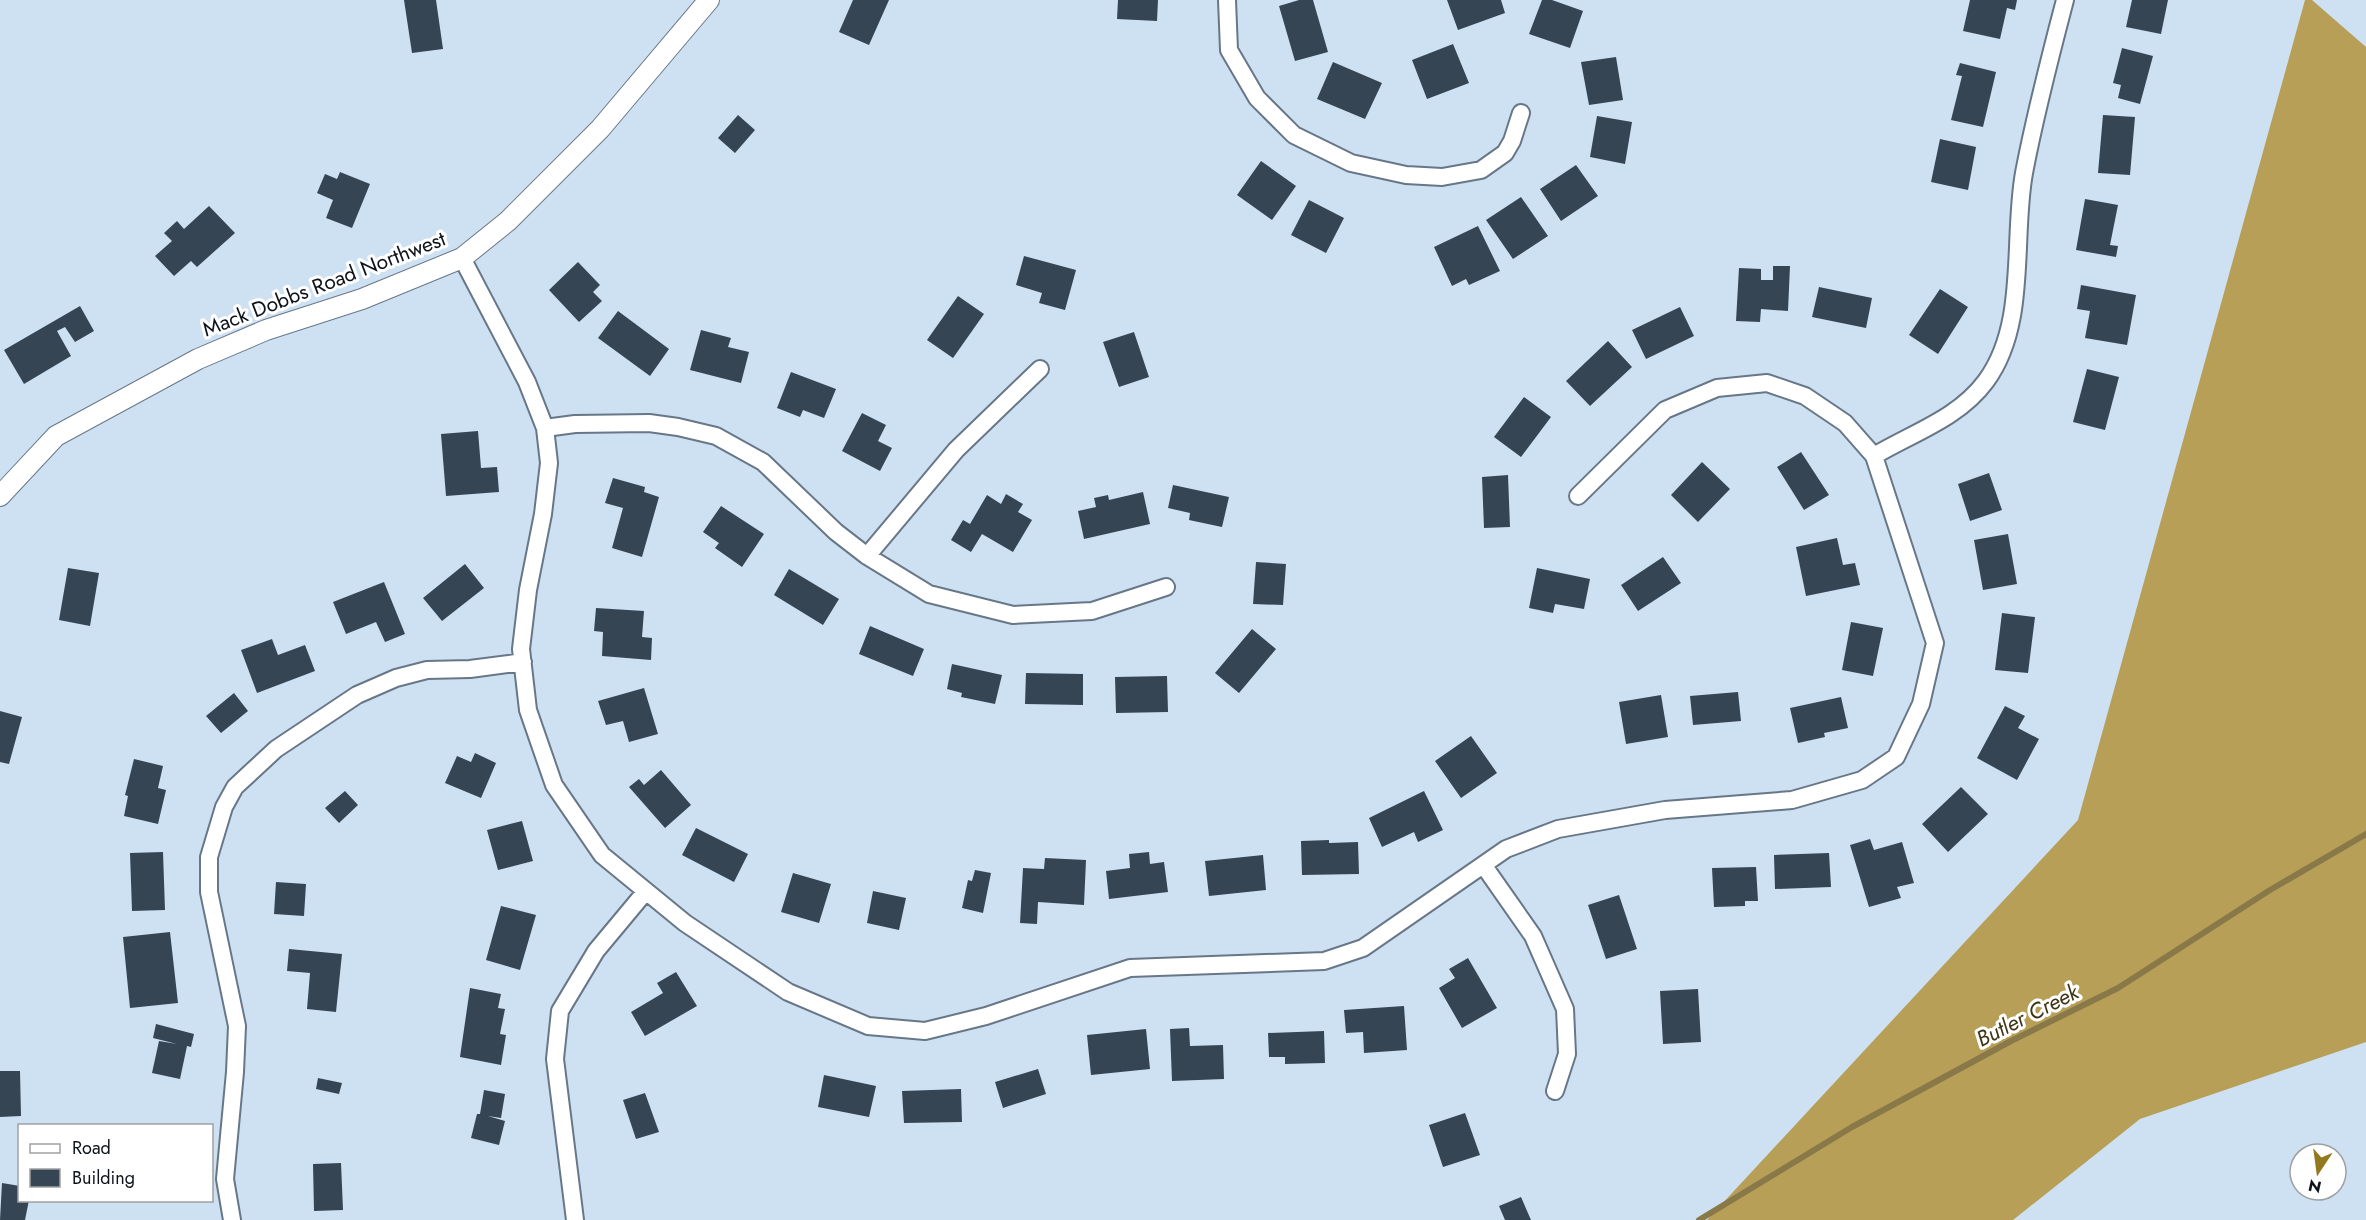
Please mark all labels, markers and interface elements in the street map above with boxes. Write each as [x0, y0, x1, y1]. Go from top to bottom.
street label: Mack Dobbs Road Northwest [198, 224, 450, 344]
water label: Butler Creek [1970, 975, 2085, 1054]
legend [18, 1124, 213, 1202]
text: Road [72, 1135, 111, 1161]
north arrow [2288, 1142, 2348, 1202]
text: Building [72, 1165, 135, 1191]
text: N [2306, 1173, 2324, 1199]

